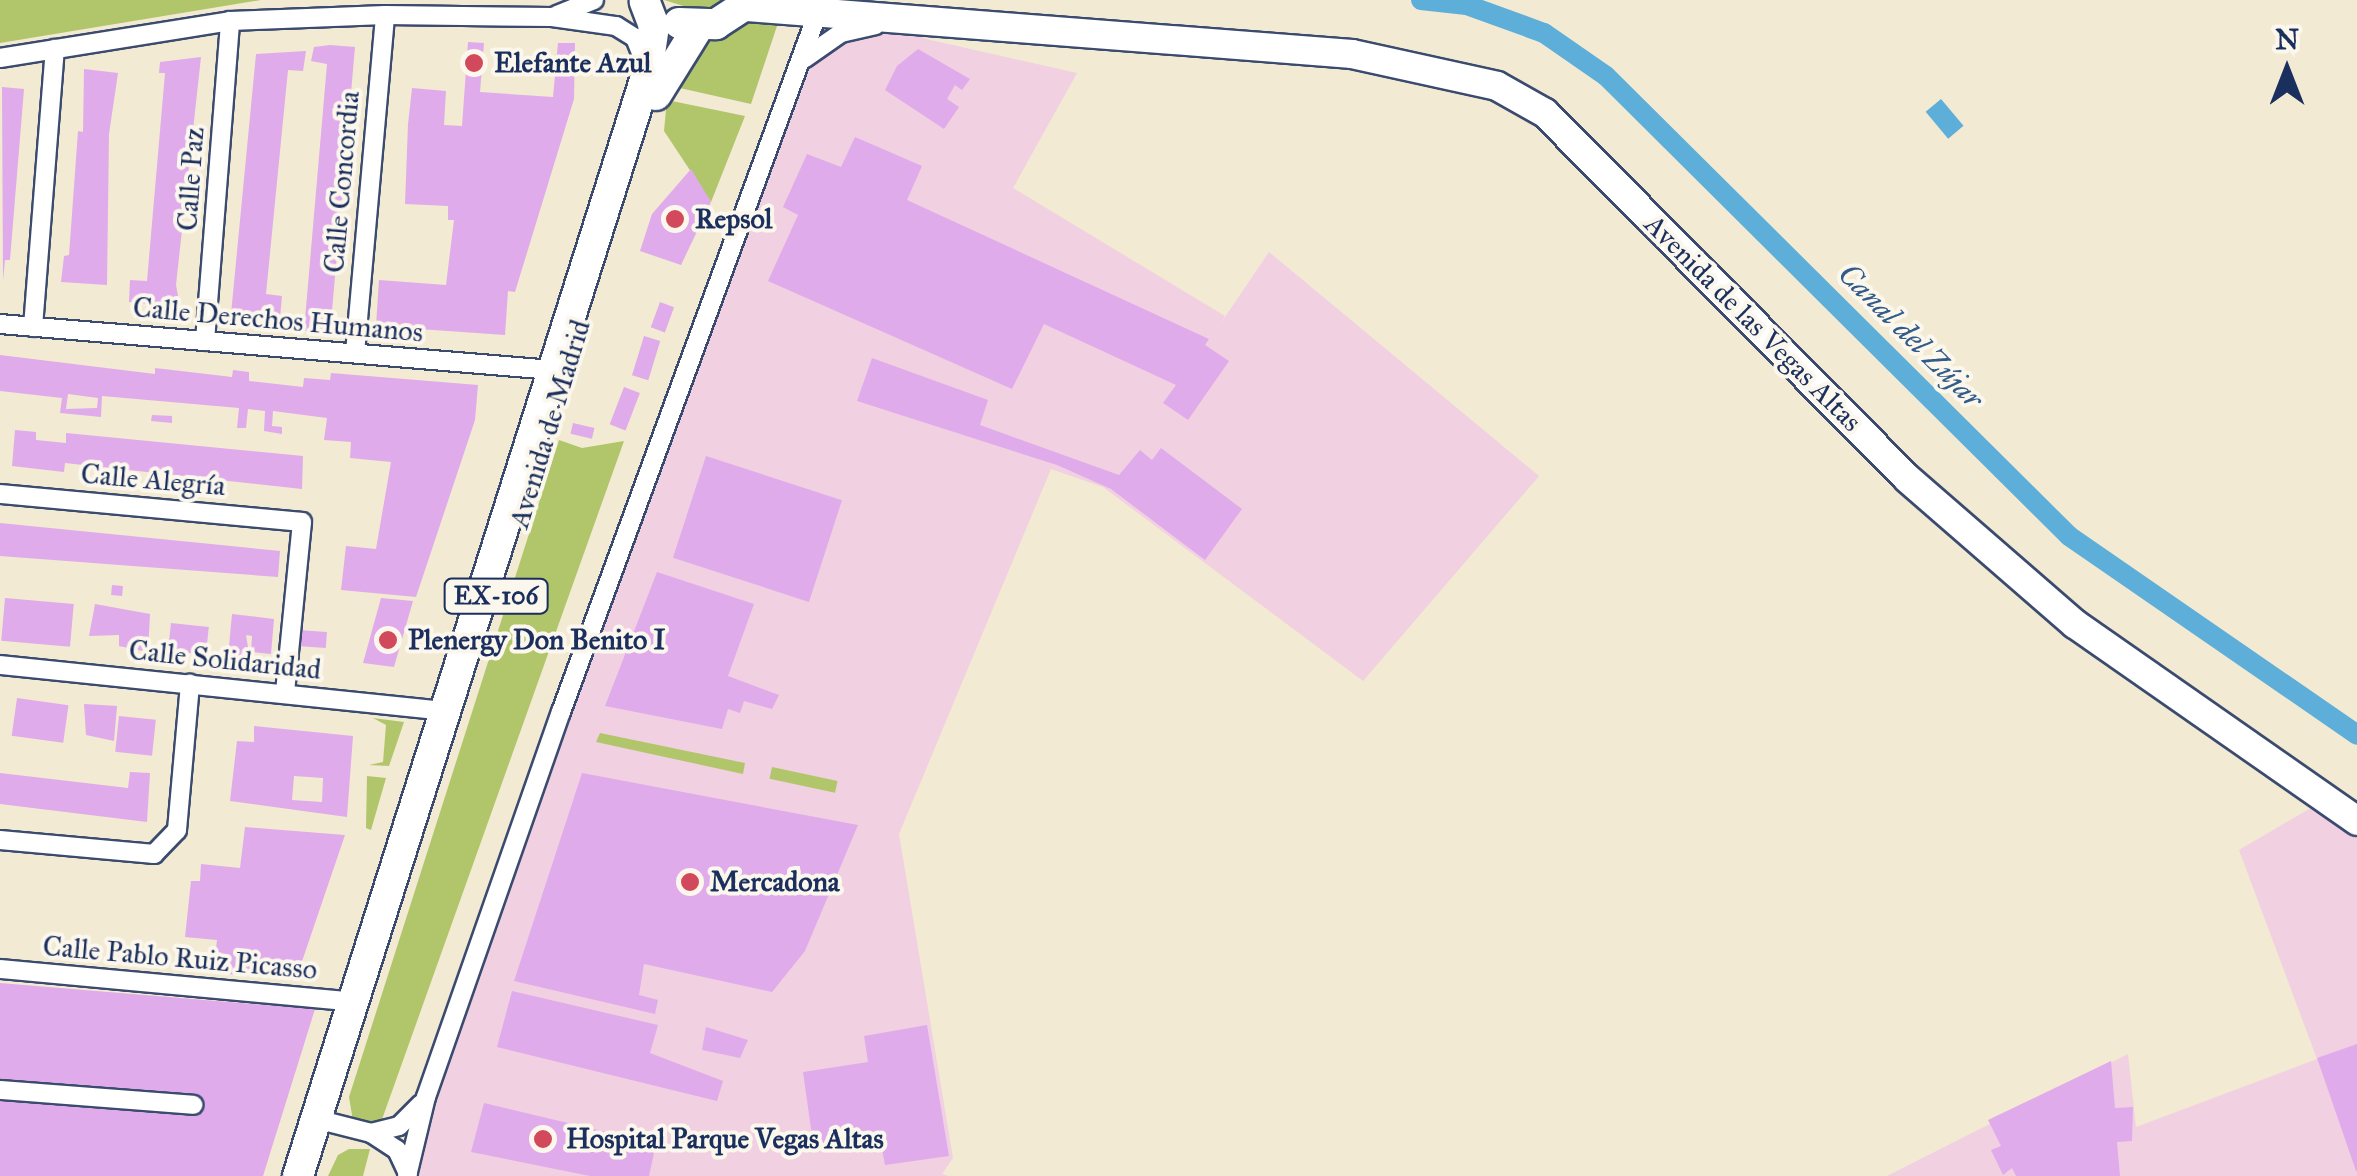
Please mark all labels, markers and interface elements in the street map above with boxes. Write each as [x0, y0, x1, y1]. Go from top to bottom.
north arrow [2237, 20, 2337, 120]
text: N [2275, 22, 2299, 57]
place label: Elefante Azul [494, 46, 651, 80]
marker: Elefante Azul [463, 52, 485, 74]
street label: Calle Concordia [317, 90, 367, 274]
street label: Calle Paz [171, 126, 211, 232]
place label: Repsol [695, 202, 772, 236]
marker: Repsol [664, 208, 686, 230]
street label: Avenida de las Vegas Altas [1638, 208, 1868, 438]
water label: Canal del Zújar [1831, 256, 1991, 416]
street label: Calle Derechos Humanos [132, 291, 424, 349]
street label: Avenida de Madrid [502, 316, 598, 532]
street label: Calle Alegría [79, 457, 227, 503]
road number: EX-106 [444, 576, 548, 616]
place label: Plenergy Don Benito I [408, 623, 665, 657]
marker: Plenergy Don Benito I [377, 629, 399, 651]
street label: Calle Solidaridad [127, 633, 323, 687]
place label: Mercadona [710, 865, 840, 899]
marker: Mercadona [679, 871, 701, 893]
street label: Calle Pablo Ruiz Picasso [41, 929, 319, 987]
place label: Hospital Parque Vegas Altas [566, 1122, 884, 1156]
marker: Hospital Parque Vegas Altas [530, 1126, 556, 1152]

